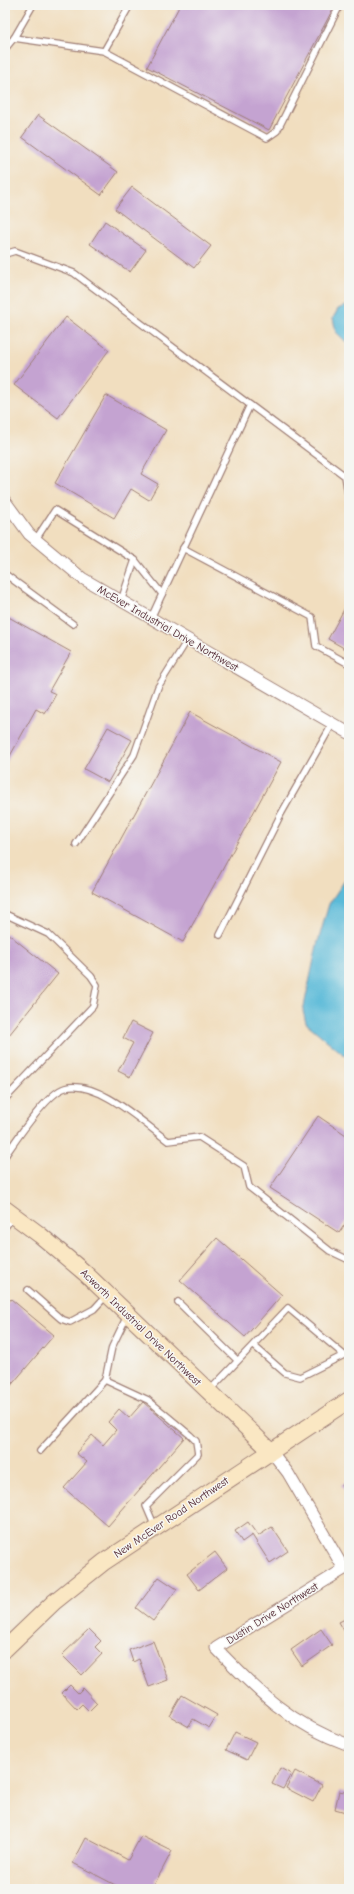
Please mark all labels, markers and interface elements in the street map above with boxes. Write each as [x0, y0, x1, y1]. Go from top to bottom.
street label: McEver Industrial Drive Northwest [95, 583, 241, 675]
street label: Acworth Industrial Drive Northwest [78, 1266, 204, 1389]
street label: New McEver Road Northwest [111, 1474, 232, 1561]
street label: Dustin Drive Northwest [224, 1579, 321, 1647]

